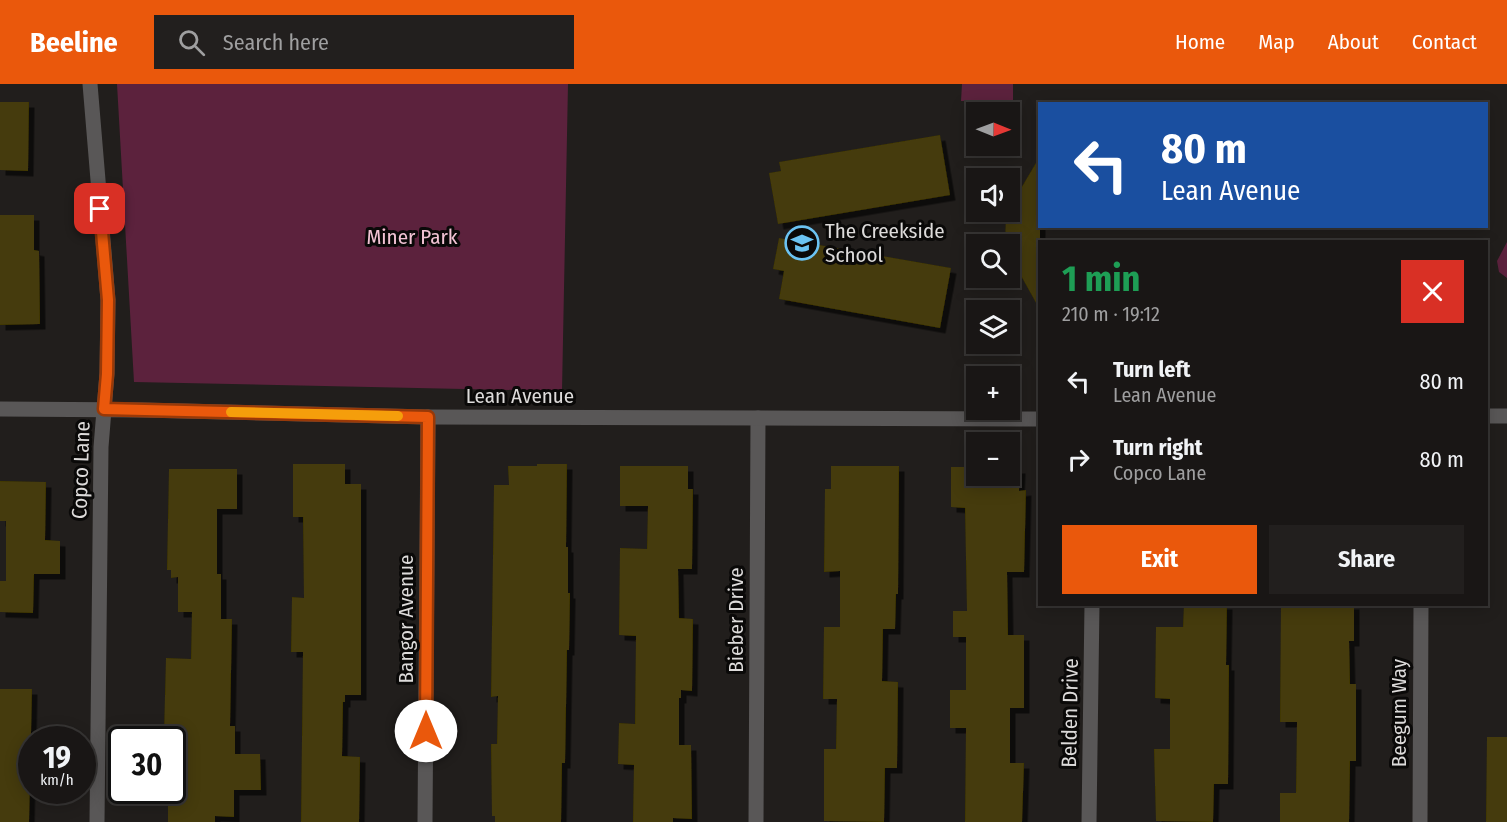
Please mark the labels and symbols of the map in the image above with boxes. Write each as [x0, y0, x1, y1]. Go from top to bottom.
north arrow [966, 102, 1020, 156]
pin [74, 183, 125, 234]
place label: The Creekside School [825, 218, 945, 268]
park label: Miner Park [366, 224, 458, 250]
school or university icon: The Creekside School [784, 225, 820, 261]
street label: Lean Avenue [466, 383, 574, 409]
street label: Copco Lane [66, 421, 96, 519]
street label: Bangor Avenue [393, 555, 419, 683]
street label: Bieber Drive [723, 567, 749, 673]
street label: Belden Drive [1056, 658, 1084, 768]
street label: Beegum Way [1386, 658, 1412, 767]
position arrow [394, 699, 458, 763]
speed limit sign: 30 [108, 726, 186, 804]

